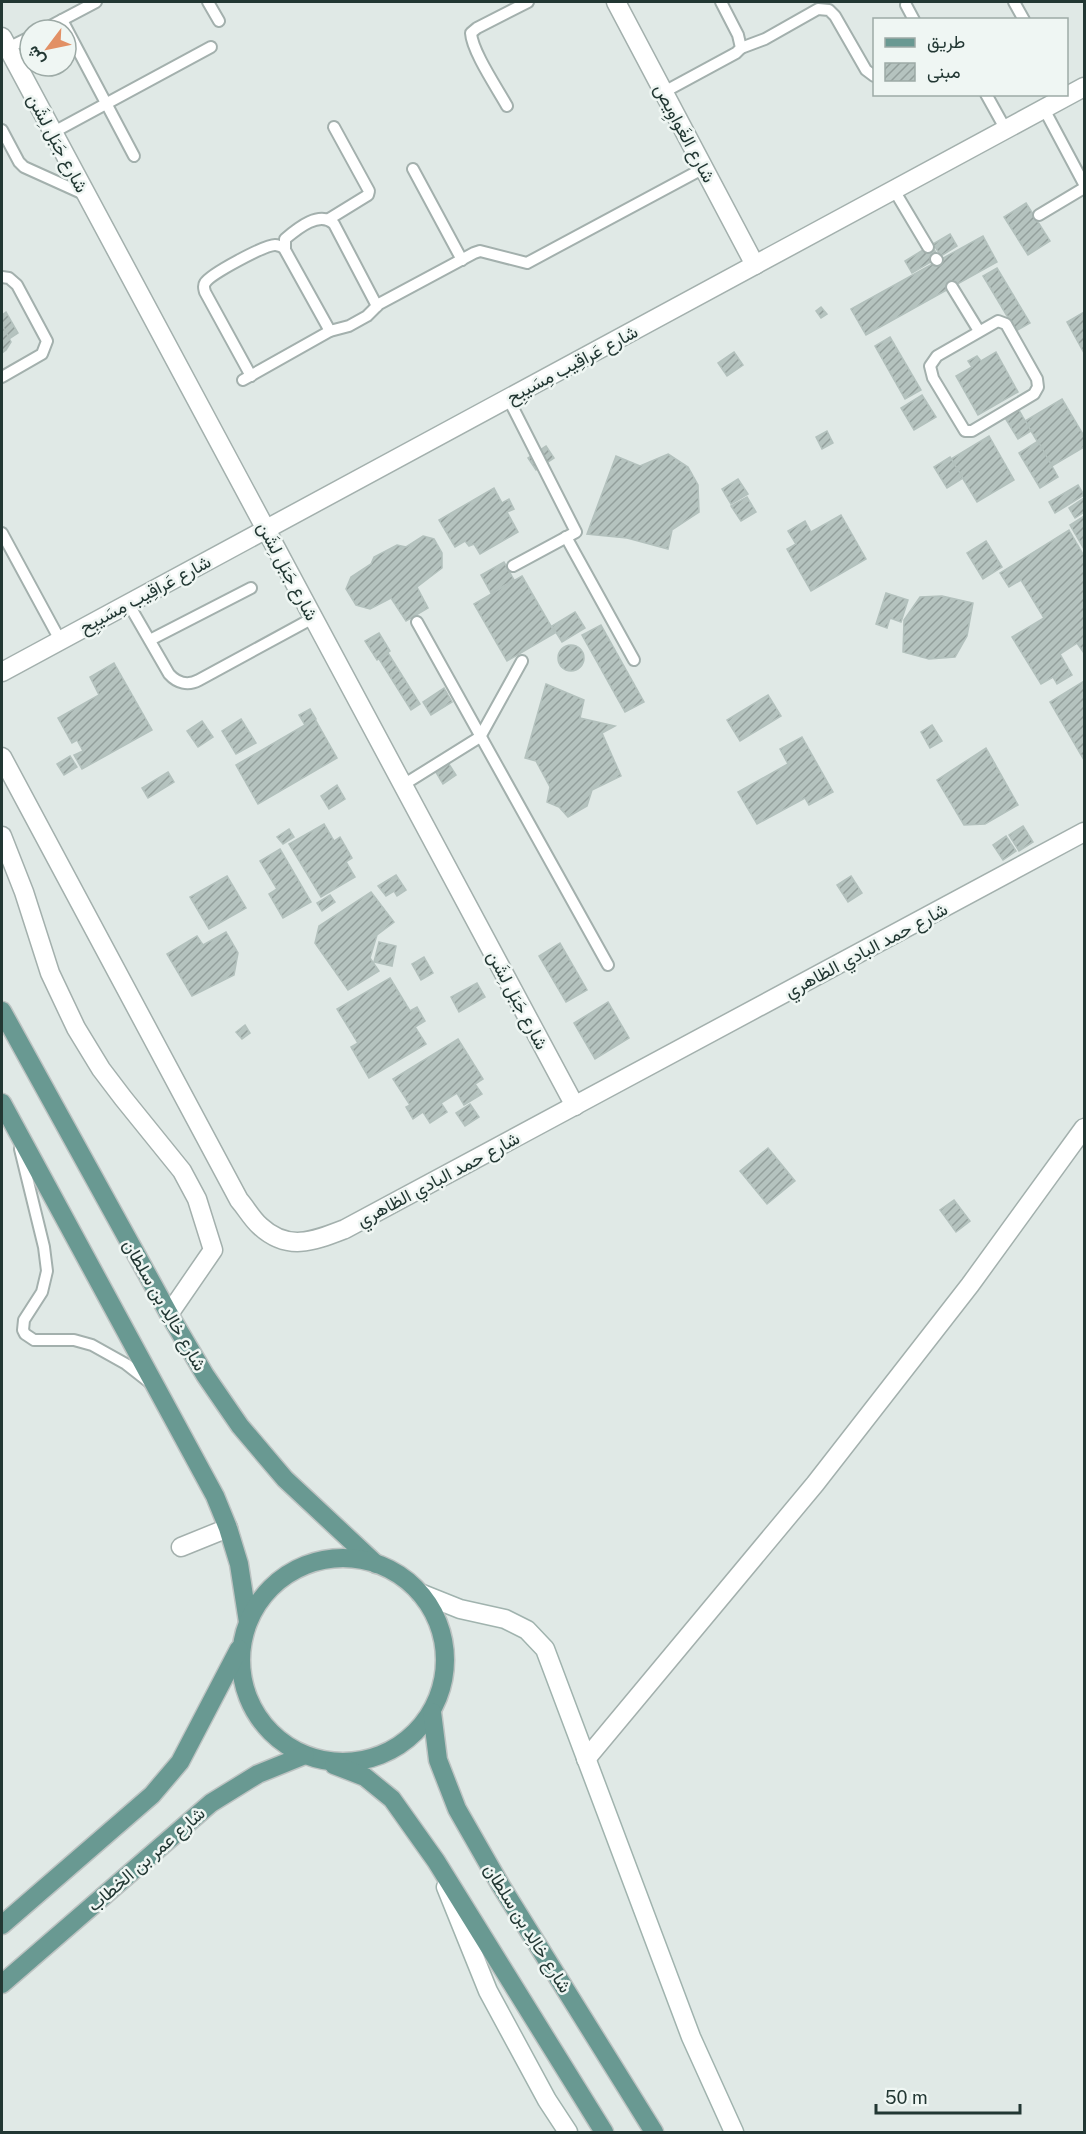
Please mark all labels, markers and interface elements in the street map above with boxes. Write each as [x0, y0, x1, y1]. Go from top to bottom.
north arrow [18, 18, 78, 78]
legend [873, 18, 1068, 96]
text: طريق [927, 31, 965, 53]
text: ش [23, 42, 49, 69]
text: مبنى [927, 61, 961, 83]
street label: شارع الغَواوِيص [646, 80, 720, 188]
street label: شارع جَبَل لِشَن [21, 90, 93, 197]
street label: شارع عَراقِيب مِسَيبِح [503, 321, 643, 411]
street label: شارع جَبَل لِشَن [251, 518, 323, 625]
street label: شارع عَراقِيب مِسَيبِح [76, 551, 216, 641]
street label: شارع حمد البادي الظاهري [781, 898, 953, 1006]
street label: شارع جَبَل لِشَن [481, 947, 553, 1054]
street label: شارع حمد البادي الظاهري [353, 1127, 525, 1235]
street label: شارع خالِد بن سلطان [117, 1236, 211, 1375]
street label: شارع عمر بن الخطاب [83, 1802, 210, 1917]
street label: شارع خالِد بن سلطان [478, 1860, 576, 1997]
scale bar [876, 2077, 1020, 2115]
text: 50 m [885, 2087, 928, 2108]

